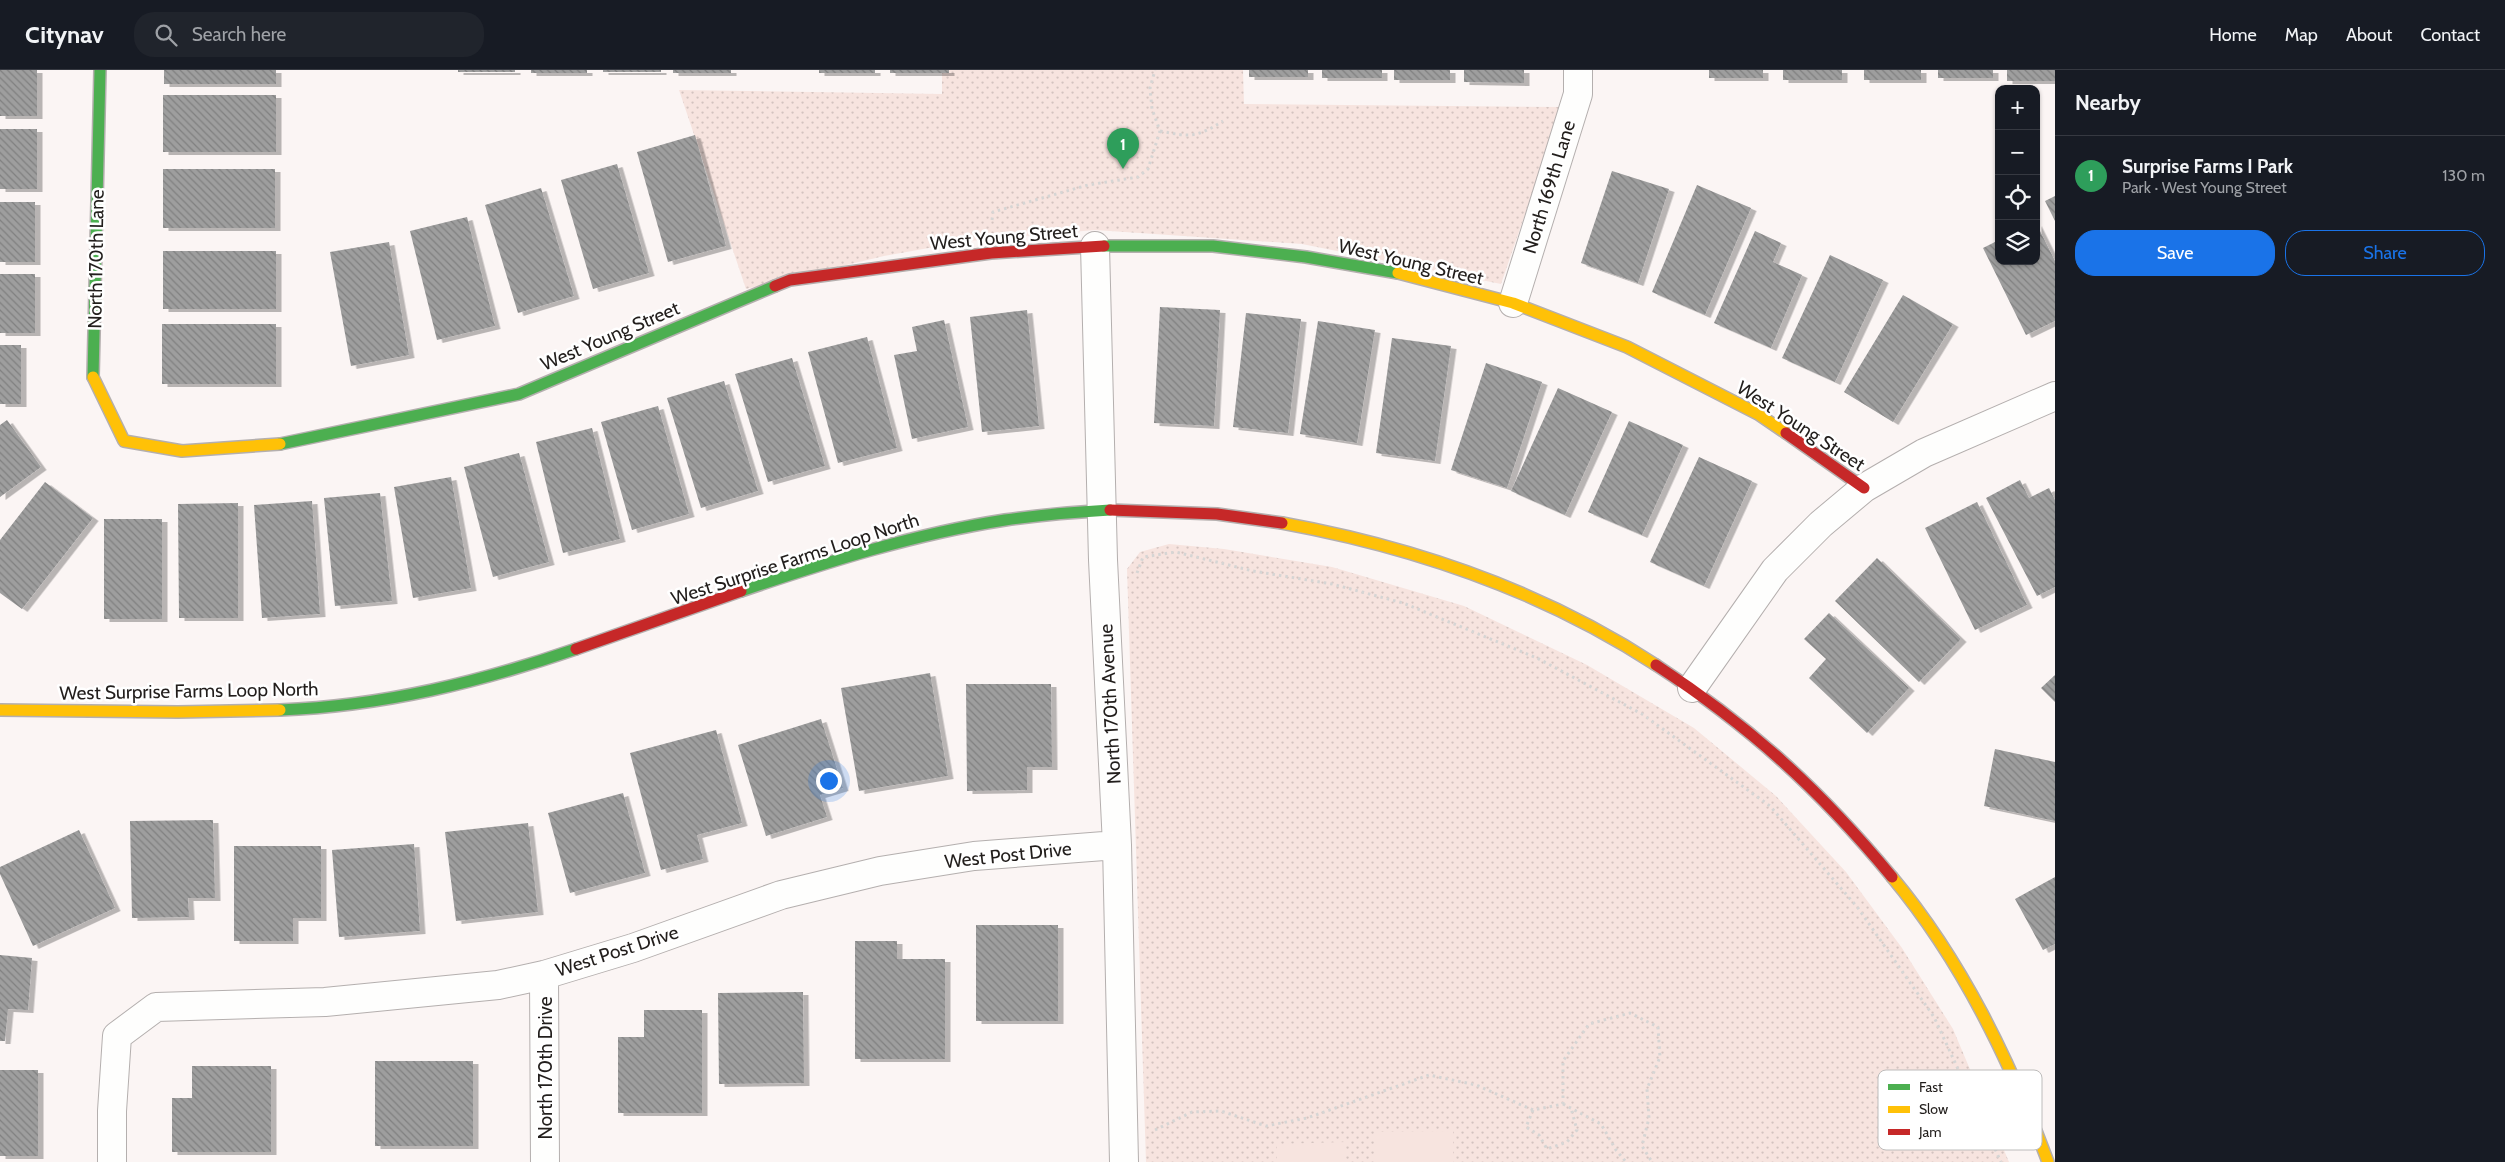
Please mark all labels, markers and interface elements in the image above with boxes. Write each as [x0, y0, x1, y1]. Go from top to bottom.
search box [134, 12, 484, 57]
text: Citynav [25, 20, 104, 49]
icon: search [152, 21, 180, 49]
text: Search here [192, 23, 286, 46]
text: Home [2209, 24, 2257, 46]
text: Map [2285, 24, 2318, 46]
text: About [2346, 24, 2392, 46]
text: Contact [2420, 24, 2480, 46]
map controls [1995, 85, 2040, 265]
button: + [1995, 85, 2040, 130]
text: Nearby [2075, 90, 2141, 115]
street label: North 169th Lane [1518, 117, 1580, 256]
pin: 1 [1107, 128, 1139, 169]
button: − [1995, 130, 2040, 175]
text: Surprise Farms I Park [2122, 155, 2293, 178]
text: 1 [2088, 166, 2094, 185]
text: 130 m [2442, 166, 2485, 185]
button: locate [1995, 175, 2040, 220]
text: Park · West Young Street [2122, 178, 2287, 197]
street label: North 170th Lane [83, 189, 109, 329]
street label: West Young Street [929, 219, 1079, 255]
button: layers [1995, 220, 2040, 265]
button: Save [2075, 230, 2275, 276]
button: Share [2285, 230, 2485, 276]
street label: West Young Street [1336, 234, 1486, 290]
street label: West Young Street [537, 296, 683, 376]
street label: West Young Street [1733, 376, 1870, 476]
street label: West Surprise Farms Loop North [668, 508, 922, 610]
street label: North 170th Avenue [1094, 623, 1126, 785]
street label: West Surprise Farms Loop North [59, 677, 319, 705]
your location [816, 768, 842, 794]
street label: West Post Drive [943, 837, 1073, 873]
street label: West Post Drive [553, 920, 682, 982]
street label: North 170th Drive [534, 996, 557, 1139]
legend [1878, 1070, 2042, 1150]
text: Fast [1919, 1078, 1943, 1096]
text: Slow [1919, 1100, 1948, 1118]
text: Jam [1918, 1123, 1941, 1141]

